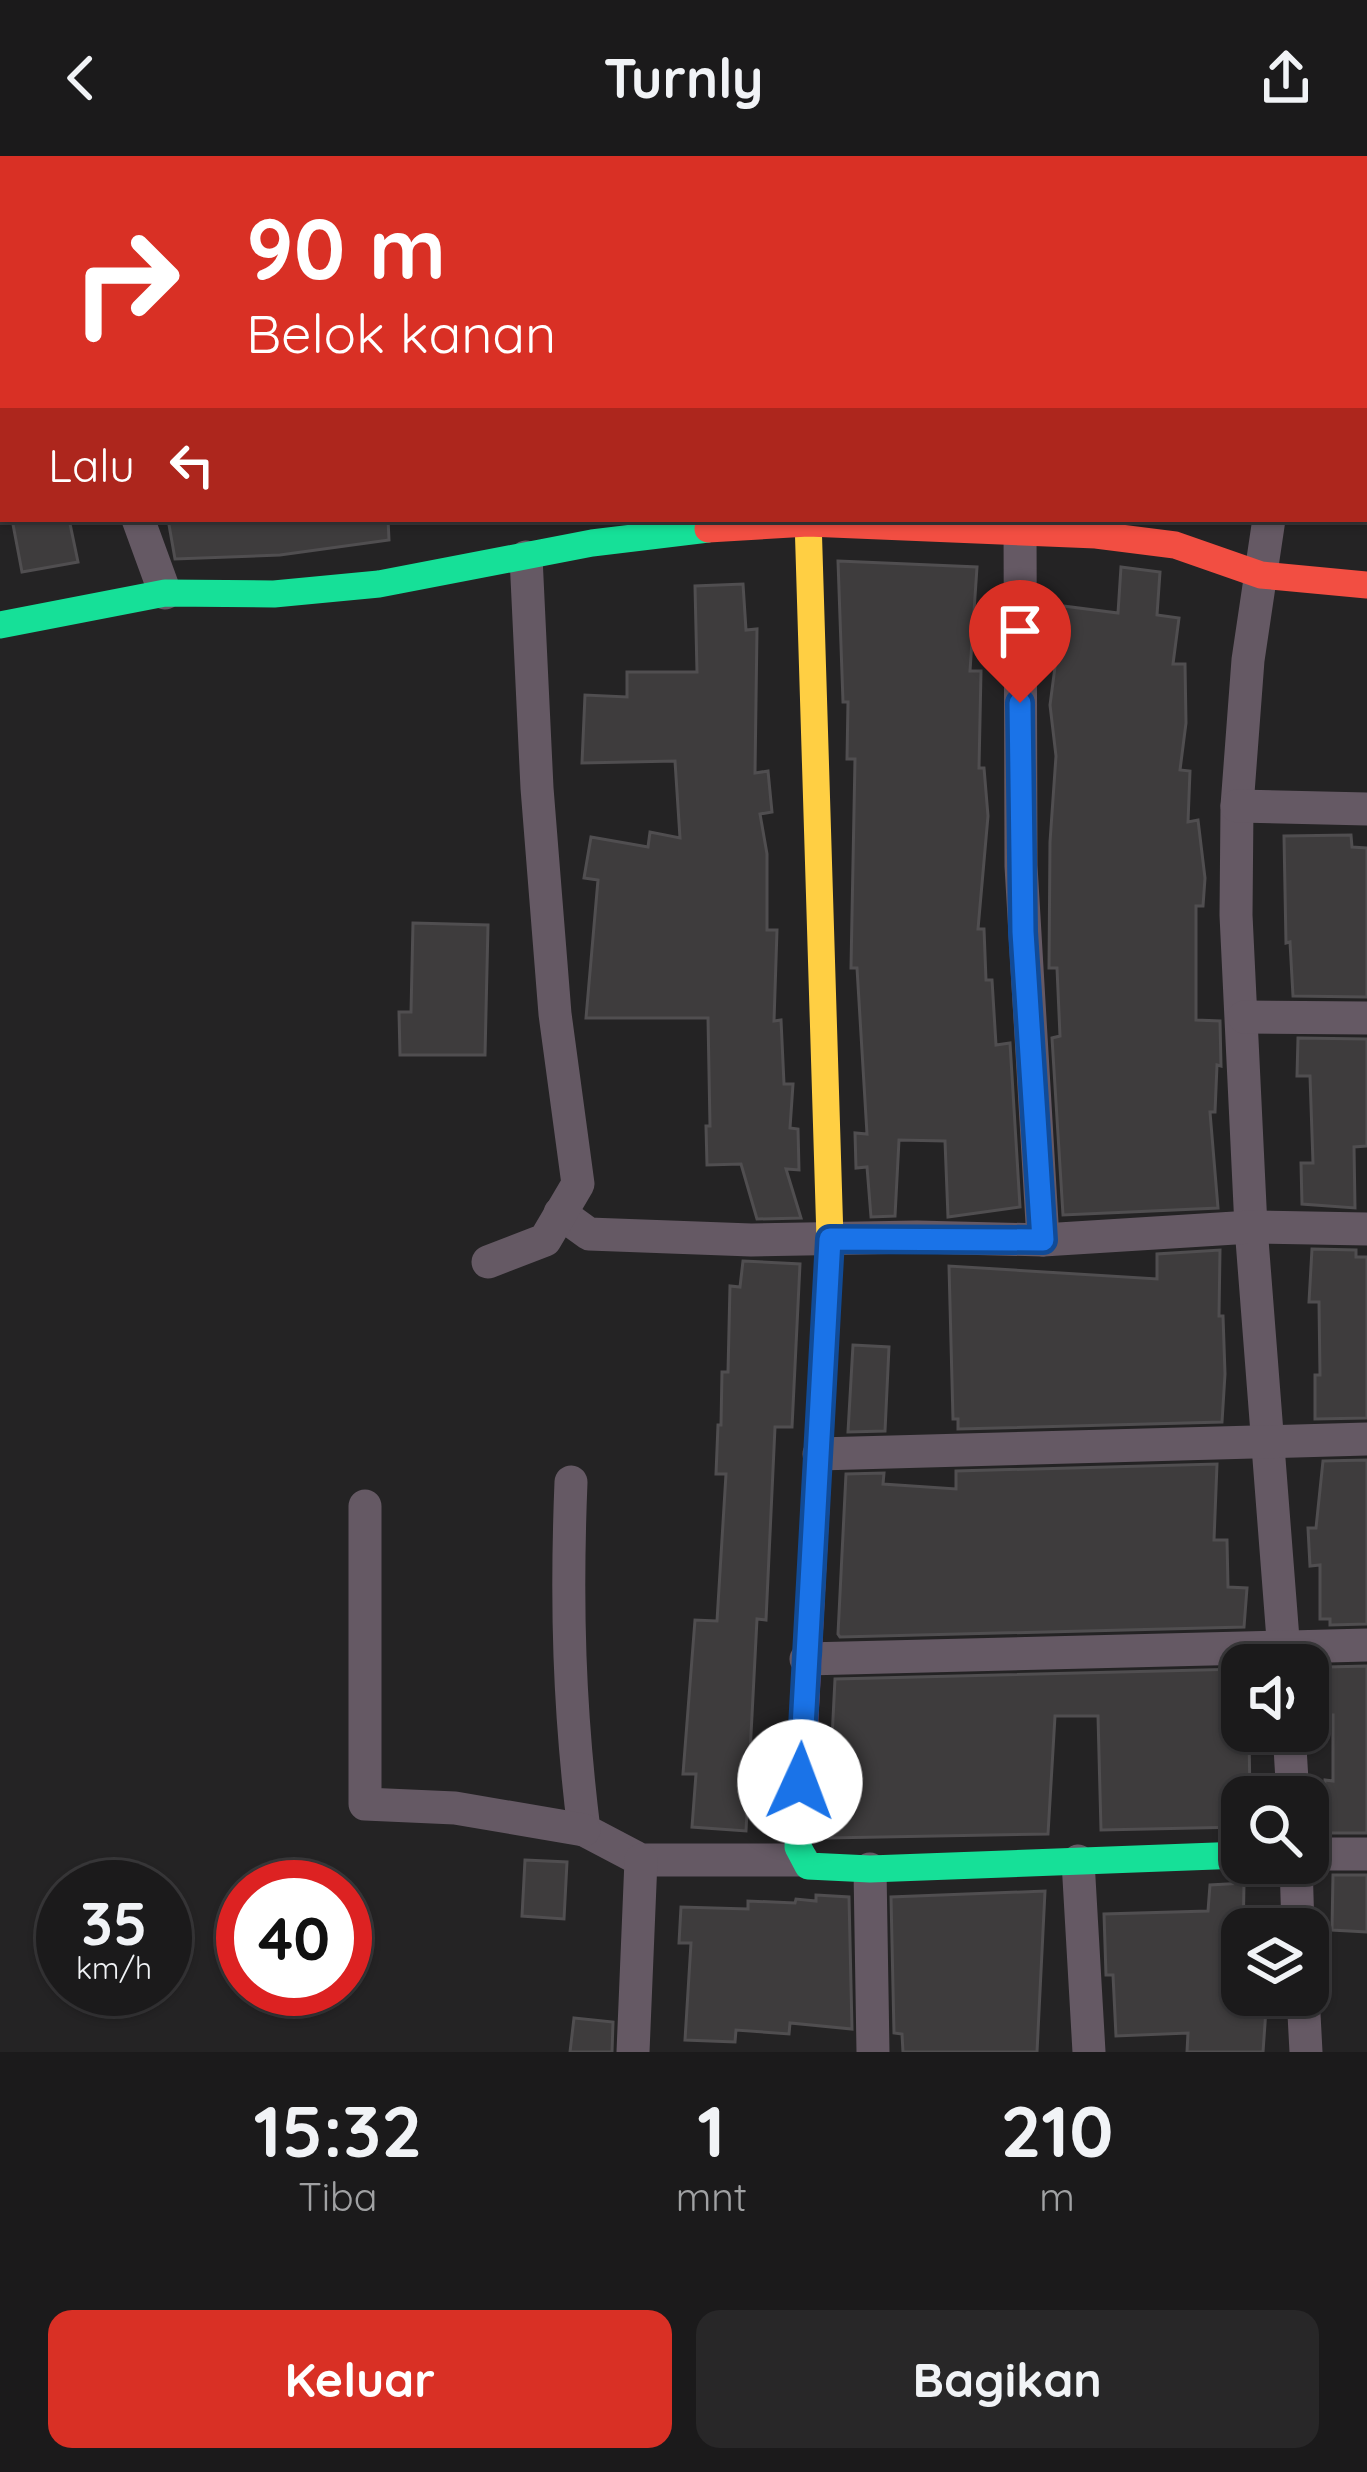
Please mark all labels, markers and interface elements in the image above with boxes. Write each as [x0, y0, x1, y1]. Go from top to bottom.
text: Turnly [603, 44, 764, 112]
icon: back [48, 45, 114, 111]
icon: share [1253, 45, 1319, 111]
text: 90 m [246, 195, 446, 300]
icon: right [48, 204, 204, 360]
text: Belok kanan [246, 299, 556, 367]
icon: left [159, 432, 225, 498]
text: Lalu [48, 437, 135, 493]
pin [969, 580, 1071, 703]
icon: arrive [987, 598, 1053, 664]
map controls [1221, 1644, 1329, 2016]
button: sound [1221, 1644, 1329, 1752]
position arrow [737, 1719, 863, 1845]
button: search [1221, 1776, 1329, 1884]
speed limit sign: 40 [216, 1860, 372, 2016]
text: 35 [81, 1885, 147, 1960]
button: layers [1221, 1908, 1329, 2016]
text: km/h [76, 1949, 152, 1987]
text: 15:32 [253, 2085, 422, 2175]
text: 1 [697, 2085, 725, 2175]
text: 210 [1000, 2085, 1114, 2175]
text: Tiba [298, 2172, 377, 2221]
text: mnt [676, 2172, 747, 2221]
text: m [1039, 2172, 1075, 2221]
button: Keluar [48, 2310, 672, 2448]
button: Bagikan [696, 2310, 1319, 2448]

